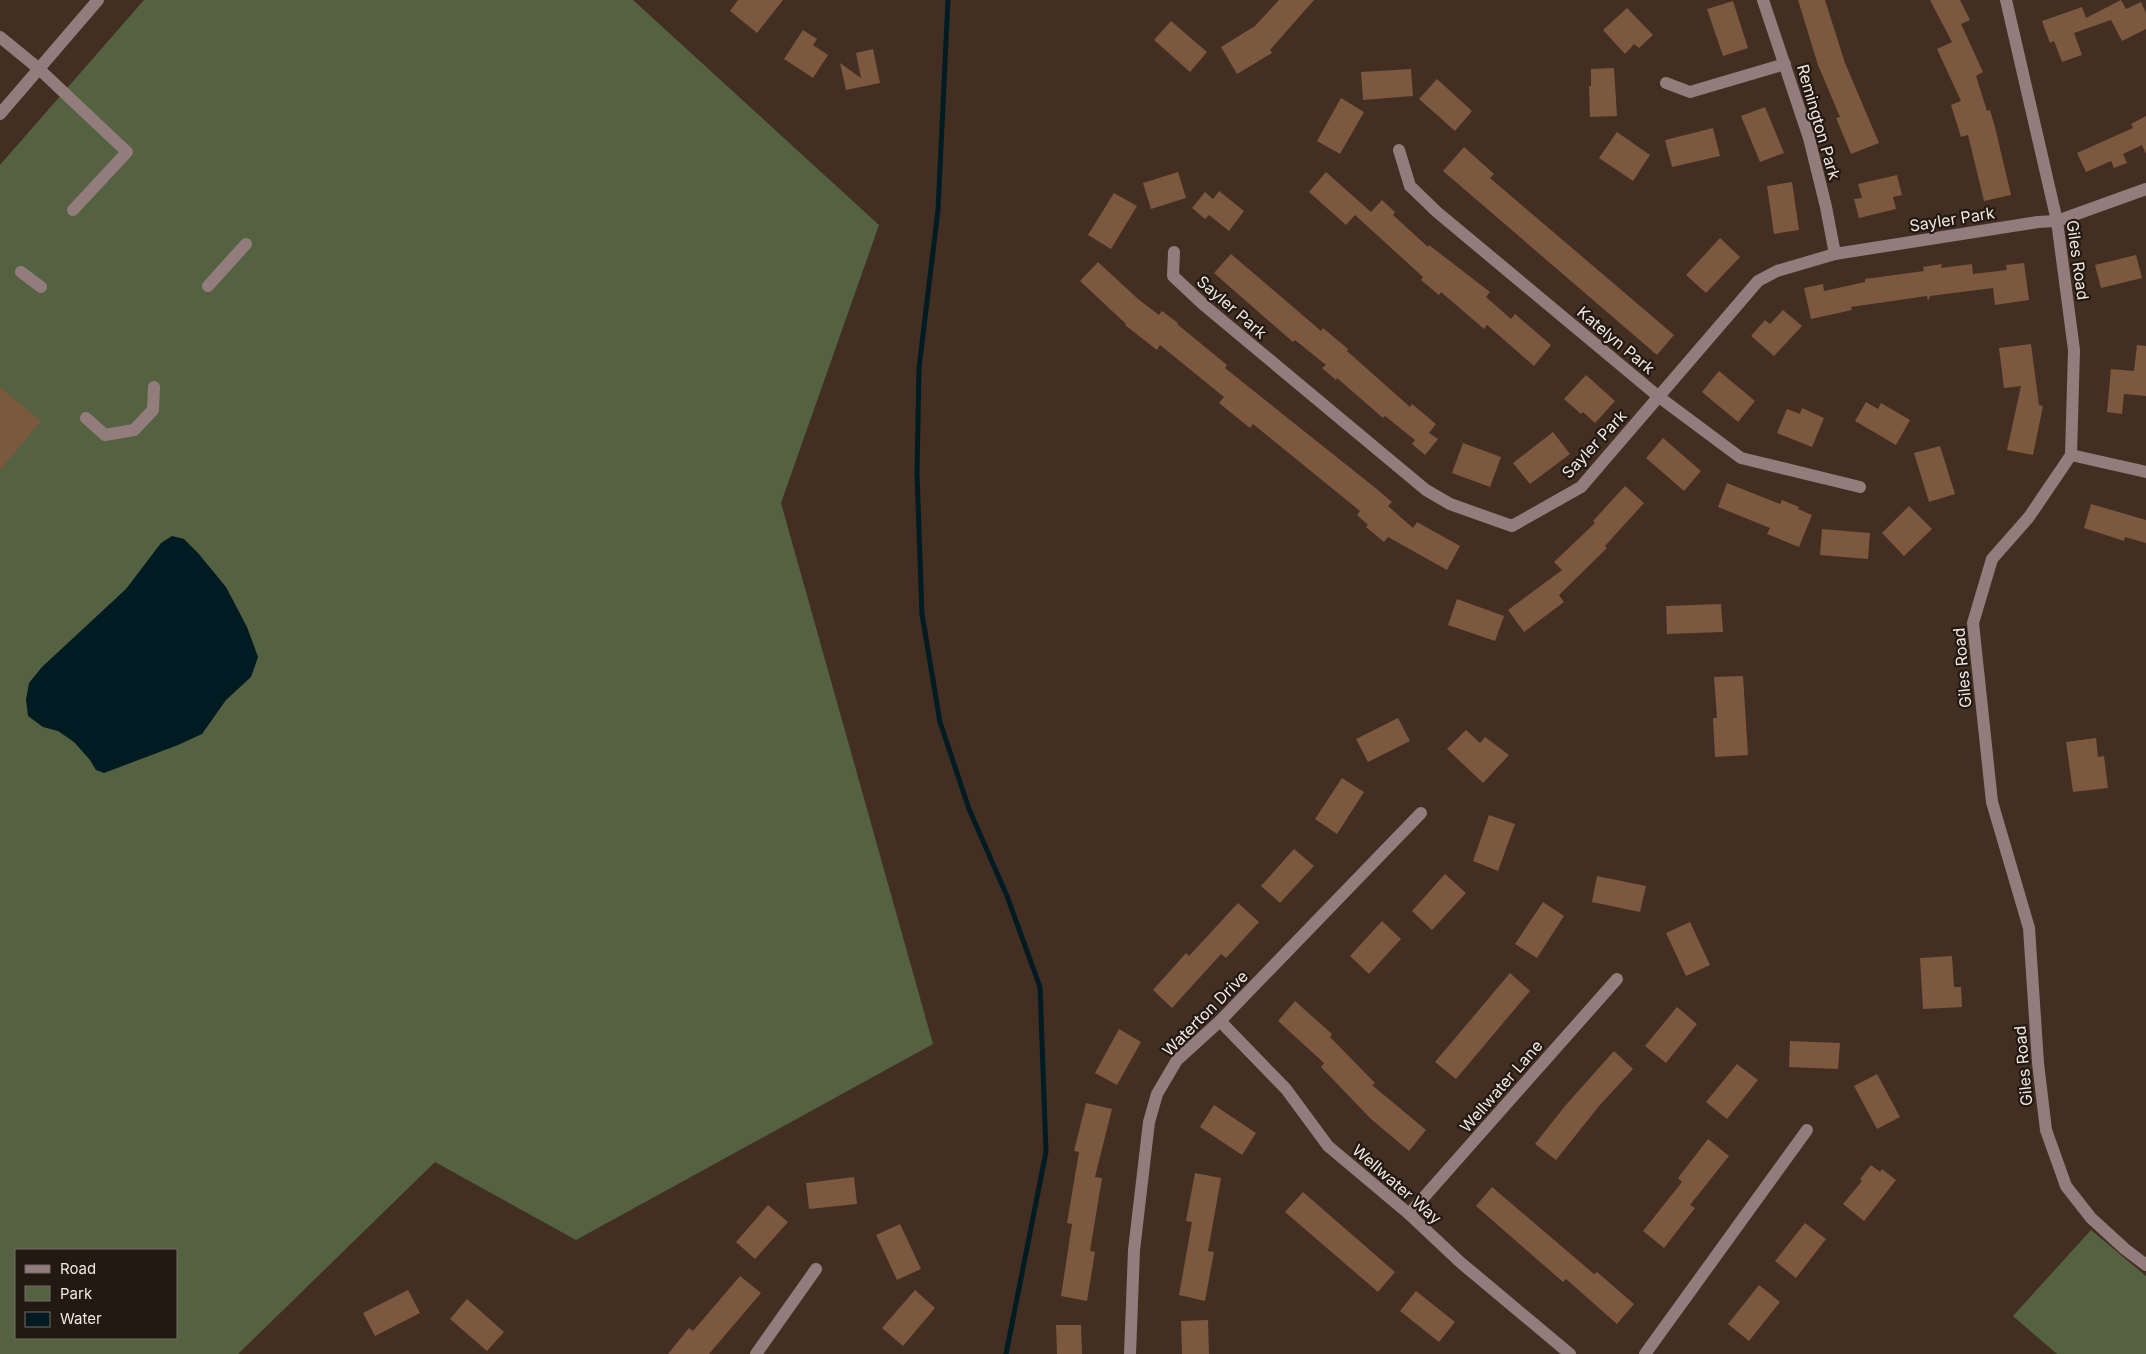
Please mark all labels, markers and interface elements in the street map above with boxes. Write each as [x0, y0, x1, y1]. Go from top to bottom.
street label: Remington Park [1793, 62, 1845, 182]
street label: Sayler Park [1908, 202, 1996, 236]
street label: Giles Road [2062, 219, 2094, 301]
street label: Sayler Park [1193, 271, 1271, 343]
street label: Katelyn Park [1573, 302, 1659, 378]
street label: Sayler Park [1557, 406, 1631, 482]
street label: Giles Road [1949, 627, 1975, 709]
street label: Waterton Drive [1158, 966, 1252, 1060]
street label: Giles Road [2010, 1025, 2036, 1107]
street label: Wellwater Lane [1455, 1036, 1547, 1136]
street label: Wellwater Way [1348, 1140, 1446, 1228]
legend [15, 1249, 178, 1339]
text: Road [60, 1259, 96, 1278]
text: Park [60, 1284, 93, 1303]
text: Water [60, 1309, 102, 1328]

